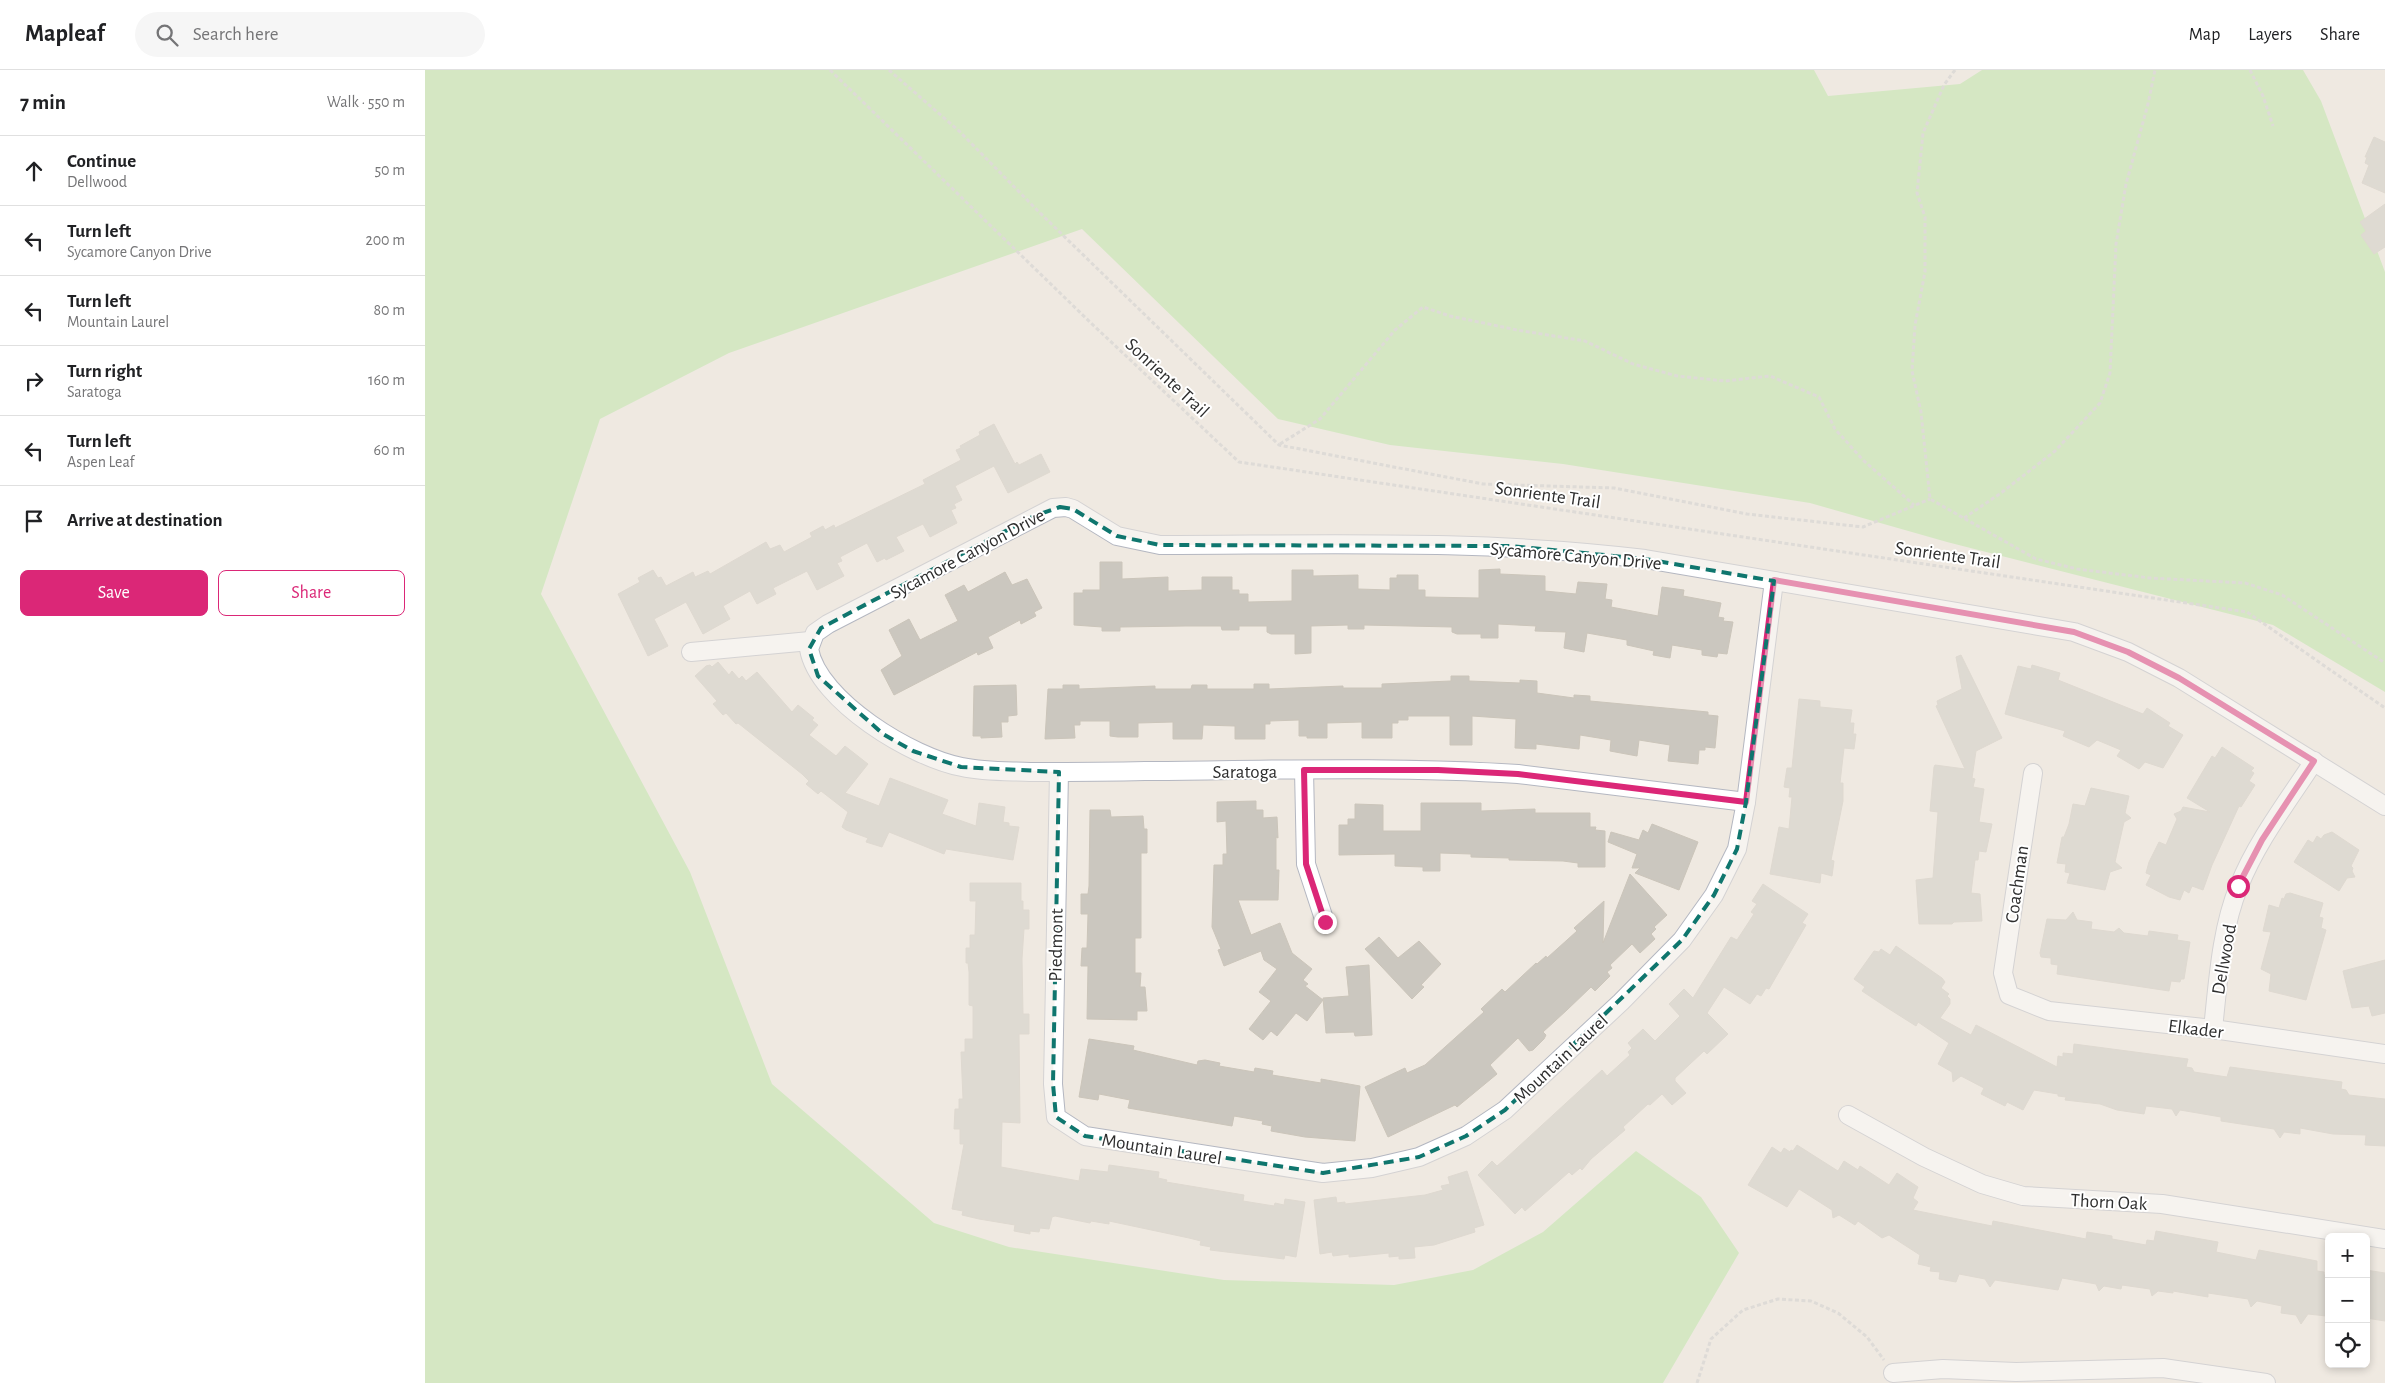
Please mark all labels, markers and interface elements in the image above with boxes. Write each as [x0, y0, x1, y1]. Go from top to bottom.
search box [135, 12, 485, 57]
icon: search [153, 21, 181, 49]
text: Mapleaf [25, 22, 105, 46]
text: Search here [193, 25, 279, 44]
text: Map [2189, 26, 2220, 44]
text: Layers [2248, 26, 2292, 44]
text: Share [2320, 26, 2360, 44]
text: 7 min [20, 92, 66, 113]
text: Walk · 550 m [327, 94, 405, 110]
text: Continue [67, 152, 136, 171]
icon: ahead [20, 157, 48, 185]
text: 50 m [374, 162, 405, 178]
text: Dellwood [67, 174, 127, 190]
text: Turn left [67, 222, 131, 241]
icon: left [20, 227, 48, 255]
text: 200 m [365, 232, 405, 248]
text: Sycamore Canyon Drive [67, 244, 212, 260]
text: Turn left [67, 292, 131, 311]
icon: left [20, 297, 48, 325]
text: 80 m [374, 302, 405, 318]
text: Mountain Laurel [67, 314, 169, 330]
street label: Sonriente Trail [1122, 335, 1212, 421]
text: Turn right [67, 362, 142, 381]
icon: right [20, 367, 48, 395]
text: 160 m [368, 372, 405, 388]
text: Saratoga [67, 384, 122, 400]
text: Turn left [67, 432, 131, 451]
icon: left [20, 437, 48, 465]
text: 60 m [374, 442, 405, 458]
text: Aspen Leaf [67, 454, 134, 470]
street label: Sonriente Trail [1494, 479, 1602, 512]
street label: Sycamore Canyon Drive [887, 506, 1048, 603]
icon: arrive [20, 507, 48, 535]
text: Arrive at destination [67, 511, 223, 530]
street label: Sonriente Trail [1894, 539, 2002, 572]
street label: Sycamore Canyon Drive [1489, 540, 1662, 573]
button: Save [20, 570, 208, 616]
button: Share [218, 570, 405, 616]
street label: Saratoga [1213, 763, 1278, 782]
street label: Coachman [2003, 844, 2032, 924]
route start [2227, 875, 2250, 898]
street label: Piedmont [1046, 908, 1067, 982]
route end [1314, 911, 1337, 934]
street label: Dellwood [2209, 922, 2240, 996]
street label: Mountain Laurel [1510, 1011, 1612, 1107]
street label: Elkader [2167, 1017, 2225, 1042]
street label: Mountain Laurel [1100, 1131, 1223, 1168]
street label: Thorn Oak [2070, 1191, 2148, 1214]
map controls [2325, 1233, 2370, 1368]
button: + [2325, 1233, 2370, 1278]
button: − [2325, 1278, 2370, 1323]
button: locate [2325, 1323, 2370, 1368]

